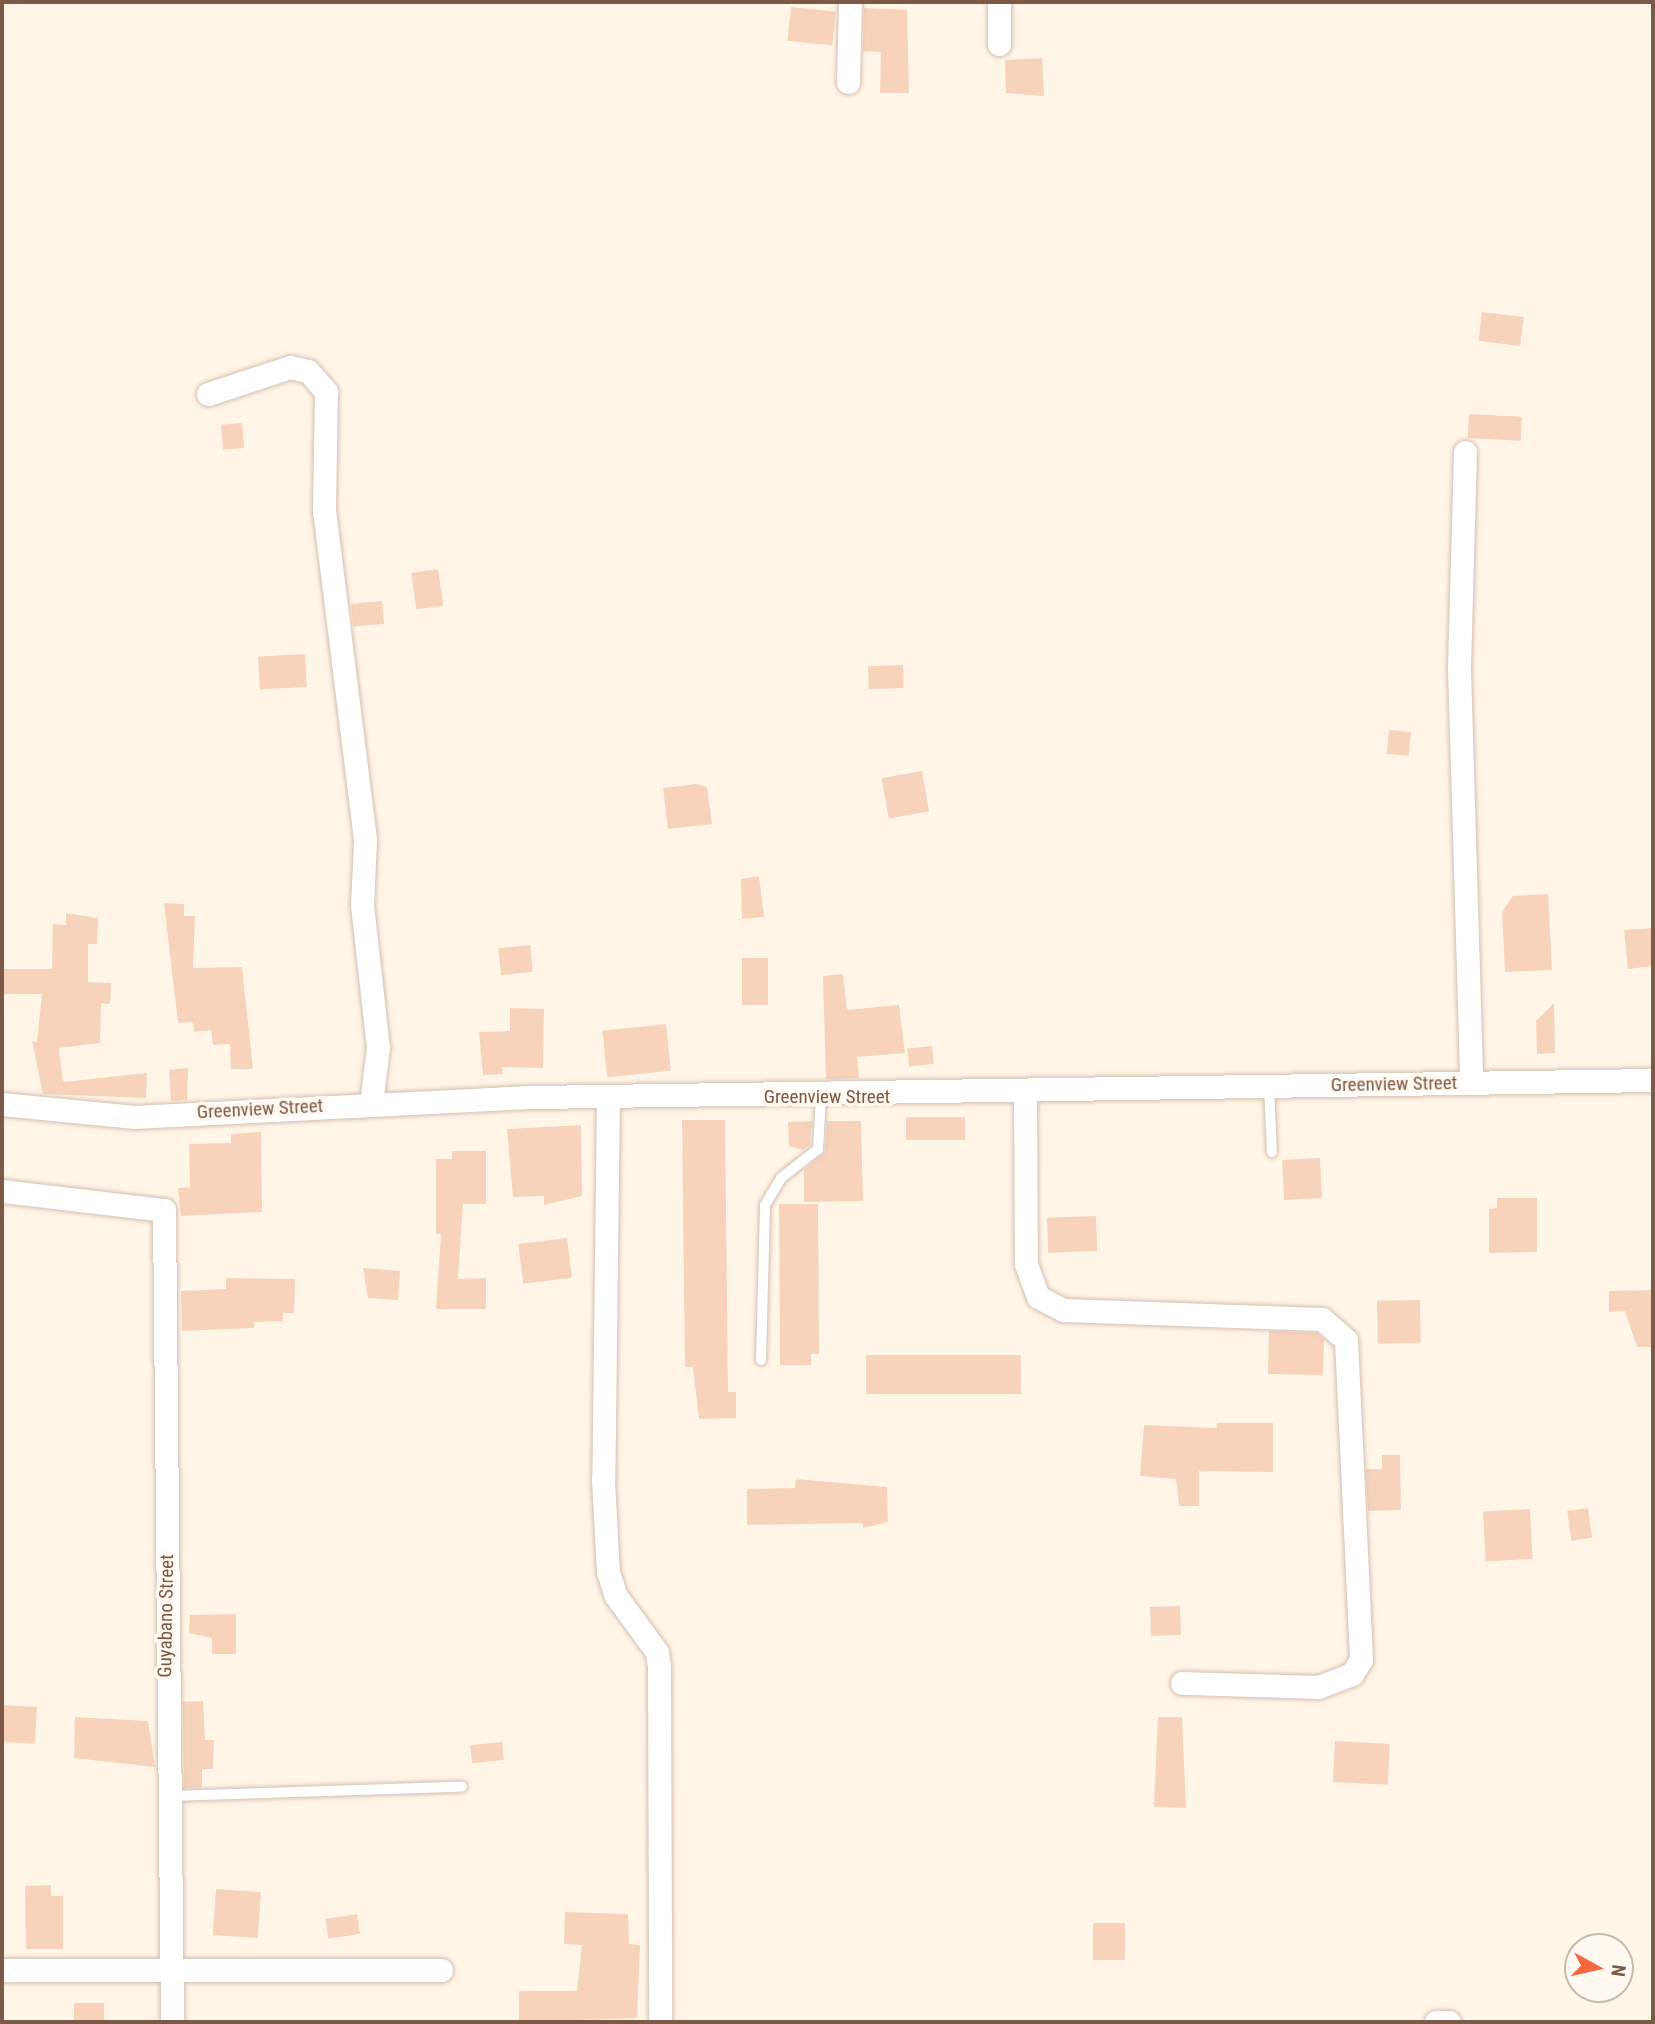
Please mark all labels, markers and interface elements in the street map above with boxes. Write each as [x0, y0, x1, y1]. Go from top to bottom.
street label: Greenview Street [1331, 1071, 1457, 1097]
street label: Greenview Street [764, 1086, 890, 1108]
street label: Greenview Street [196, 1094, 324, 1124]
street label: Guyabano Street [154, 1554, 178, 1678]
north arrow [1564, 1933, 1634, 2003]
text: N [1606, 1963, 1631, 1978]

